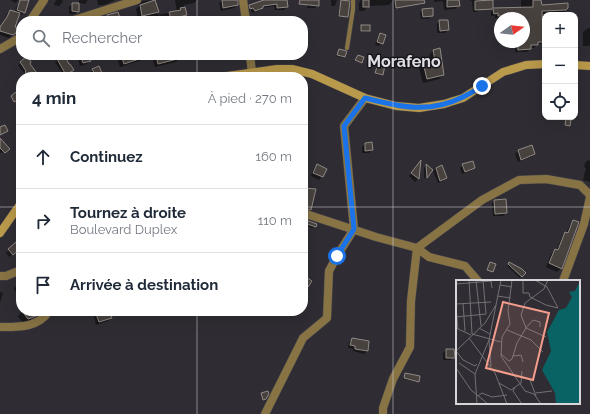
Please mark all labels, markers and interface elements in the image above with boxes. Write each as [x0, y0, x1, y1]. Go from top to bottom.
north arrow [494, 12, 530, 48]
map controls [542, 12, 578, 120]
button: + [542, 12, 578, 48]
search box [16, 16, 308, 60]
icon: search [30, 27, 52, 49]
text: Rechercher [62, 29, 142, 47]
button: − [542, 48, 578, 84]
district label: Morafeno [367, 52, 441, 71]
route end [473, 77, 491, 95]
button: locate [542, 84, 578, 120]
text: 4 min [32, 88, 76, 108]
text: À pied · 270 m [208, 91, 292, 106]
icon: ahead [32, 146, 54, 168]
text: Continuez [70, 148, 143, 166]
text: 160 m [255, 149, 292, 164]
text: Tournez à droite [70, 204, 186, 222]
icon: right [32, 210, 54, 232]
text: 110 m [258, 213, 292, 228]
text: Boulevard Duplex [70, 222, 177, 237]
route start [328, 247, 346, 265]
icon: arrive [32, 274, 54, 296]
text: Arrivée à destination [70, 276, 218, 294]
inset map [456, 280, 580, 404]

